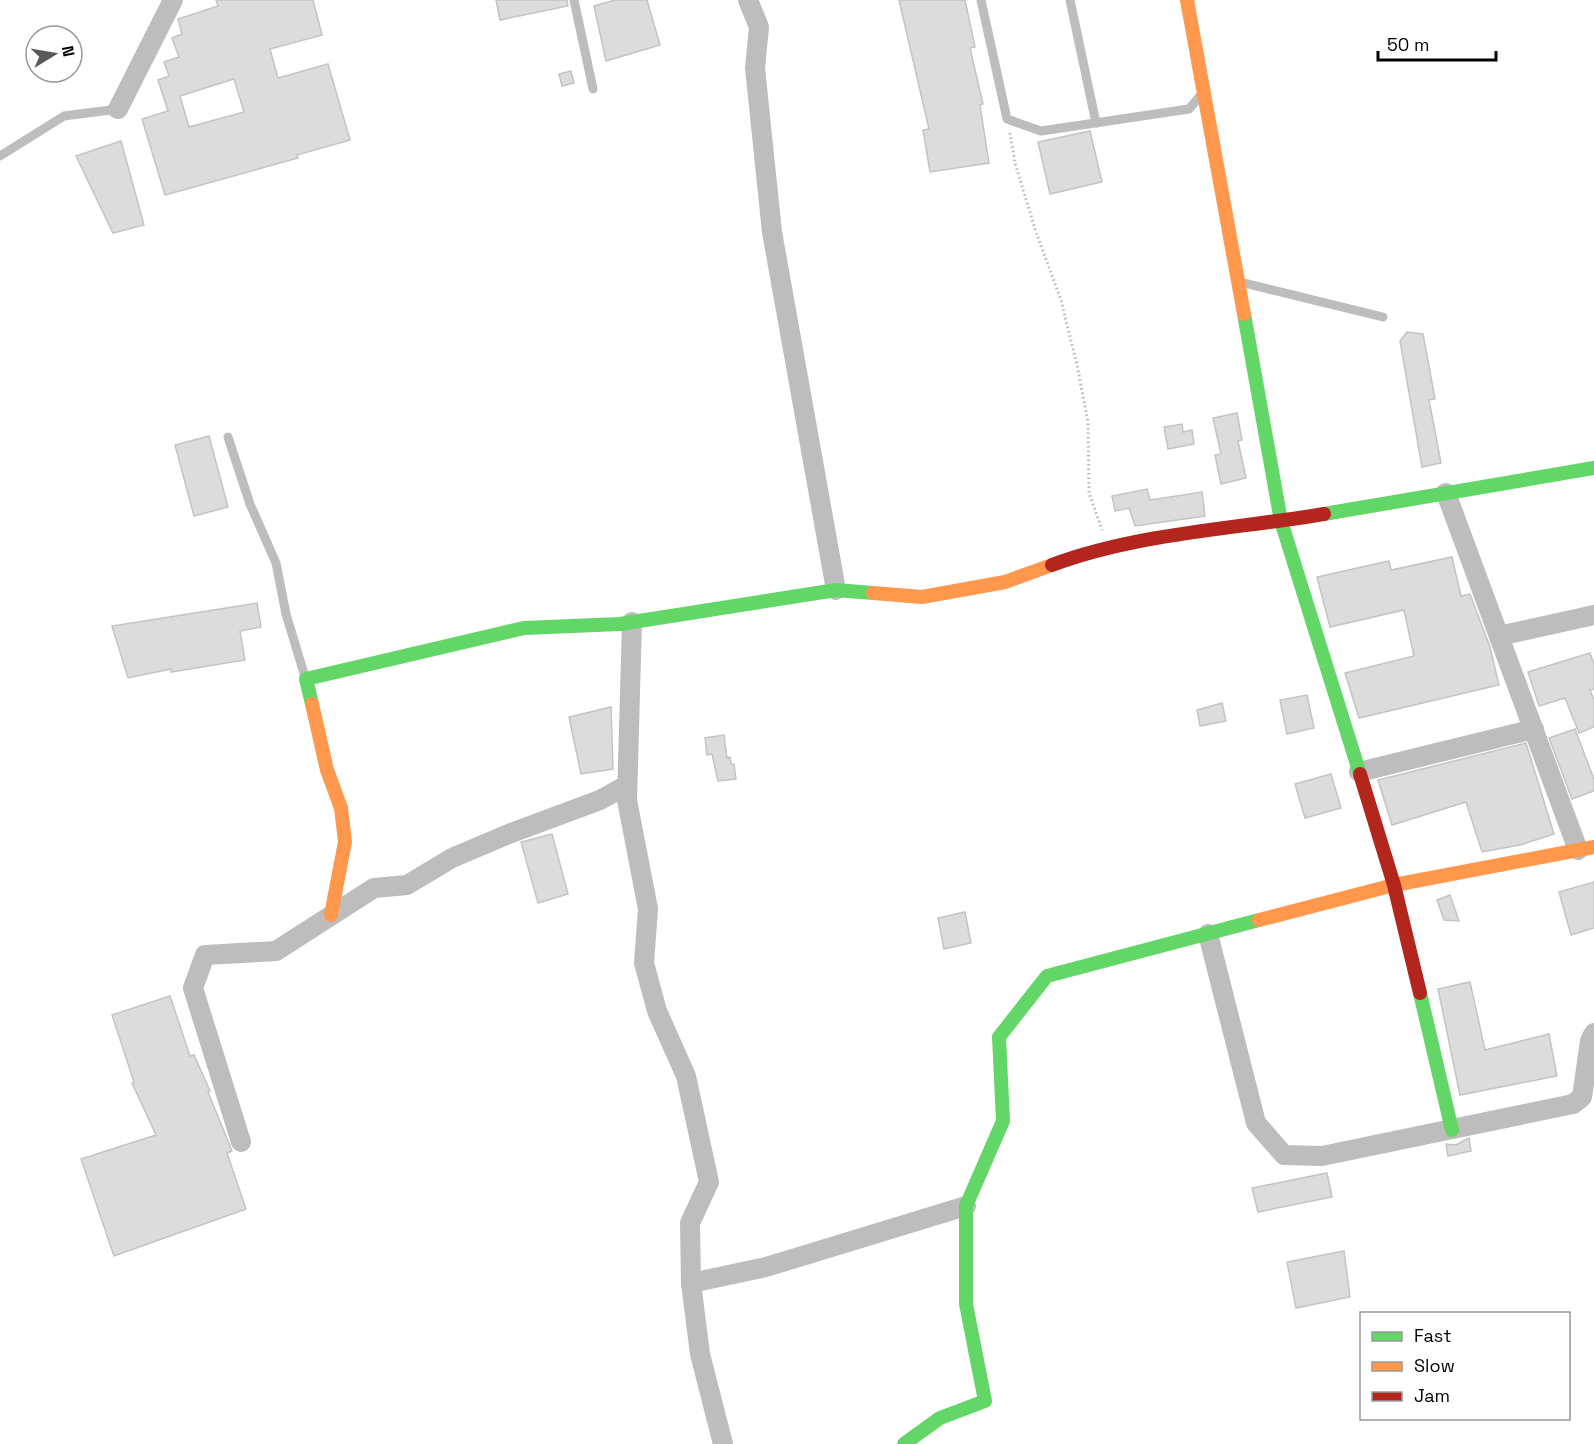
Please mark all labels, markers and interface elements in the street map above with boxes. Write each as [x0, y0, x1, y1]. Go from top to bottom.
north arrow [24, 24, 84, 84]
scale bar [1378, 24, 1496, 62]
text: 50 m [1387, 33, 1429, 56]
text: N [57, 44, 80, 59]
legend [1360, 1312, 1570, 1420]
text: Fast [1414, 1324, 1451, 1347]
text: Slow [1414, 1354, 1455, 1377]
text: Jam [1414, 1384, 1450, 1407]

